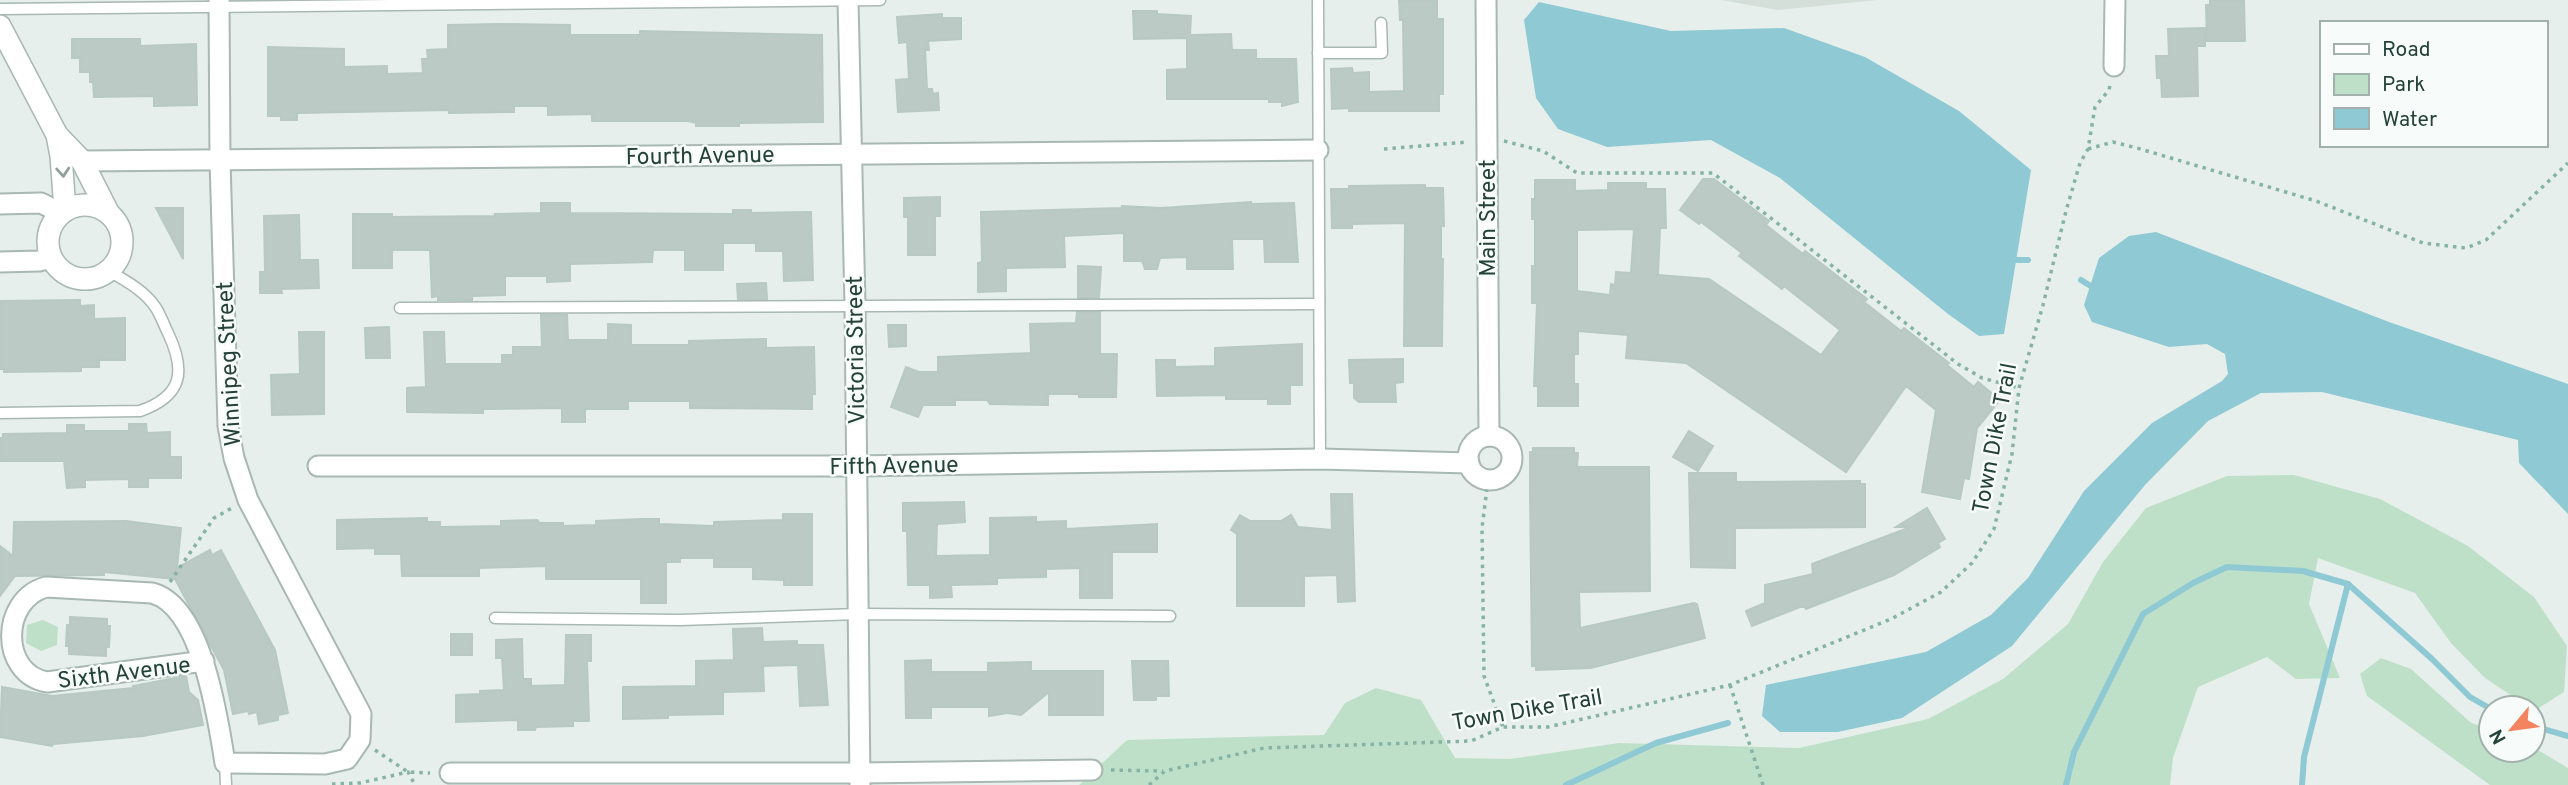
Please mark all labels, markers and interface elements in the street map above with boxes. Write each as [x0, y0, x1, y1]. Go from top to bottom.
legend [2320, 21, 2547, 147]
text: Road [2382, 37, 2431, 64]
text: Park [2382, 72, 2425, 99]
text: Water [2382, 107, 2437, 134]
street label: Fourth Avenue [625, 142, 775, 173]
street label: Main Street [1475, 159, 1504, 277]
one-way arrow [55, 167, 70, 178]
street label: Victoria Street [842, 275, 873, 425]
street label: Winnipeg Street [212, 281, 249, 447]
street label: Town Dike Trail [1968, 361, 2025, 516]
street label: Fifth Avenue [829, 452, 959, 483]
street label: Sixth Avenue [56, 652, 192, 697]
street label: Town Dike Trail [1450, 684, 1605, 739]
north arrow [2477, 694, 2547, 764]
text: N [2485, 724, 2513, 748]

